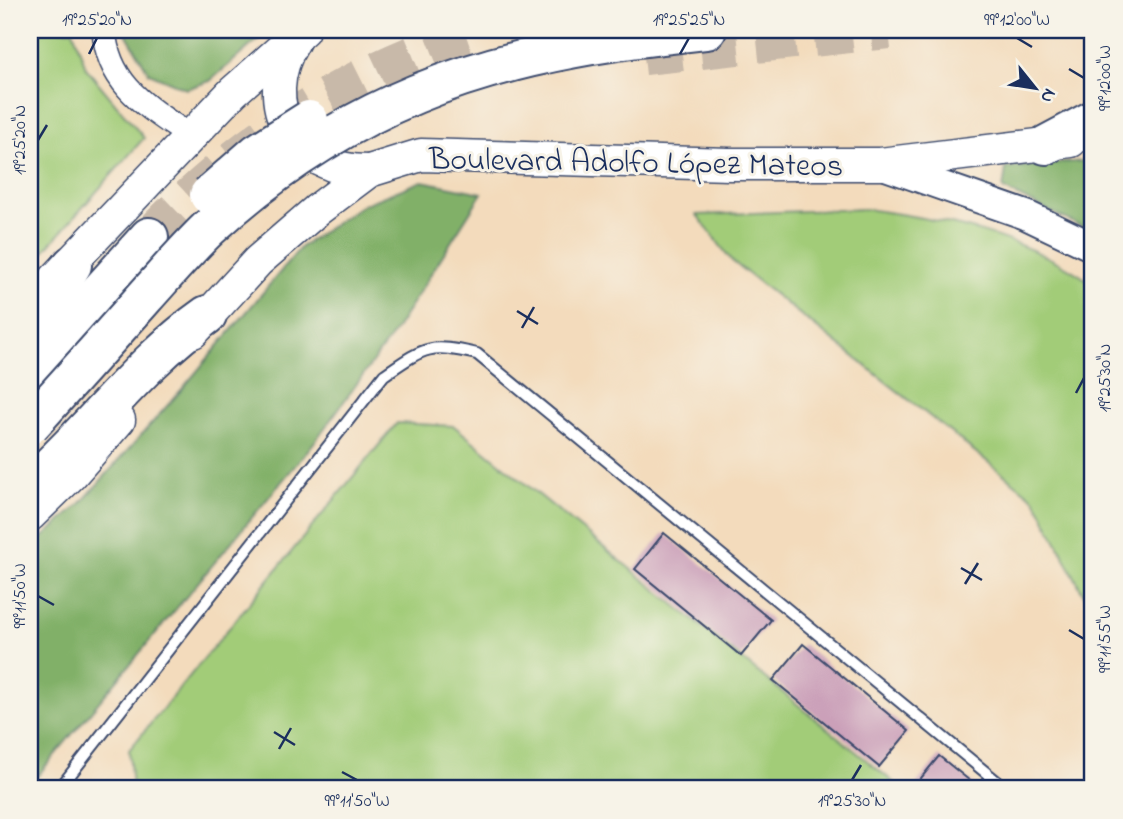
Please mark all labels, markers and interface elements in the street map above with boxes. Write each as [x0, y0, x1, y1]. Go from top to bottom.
text: 19°25'20"N [62, 8, 132, 34]
text: 19°25'25"N [653, 8, 725, 34]
text: 99°12'00"W [984, 8, 1050, 34]
text: 99°12'00"W [1093, 45, 1119, 111]
north arrow [1000, 52, 1070, 122]
text: N [1033, 83, 1062, 108]
text: 19°25'20"N [8, 105, 34, 175]
street label: Boulevard Adolfo López Mateos [427, 137, 843, 192]
text: 19°25'30"N [1093, 344, 1119, 412]
text: 99°11'50"W [8, 563, 34, 629]
text: 99°11'55"W [1093, 605, 1119, 673]
text: 99°11'50"W [324, 789, 390, 815]
text: 19°25'30"N [818, 789, 886, 815]

